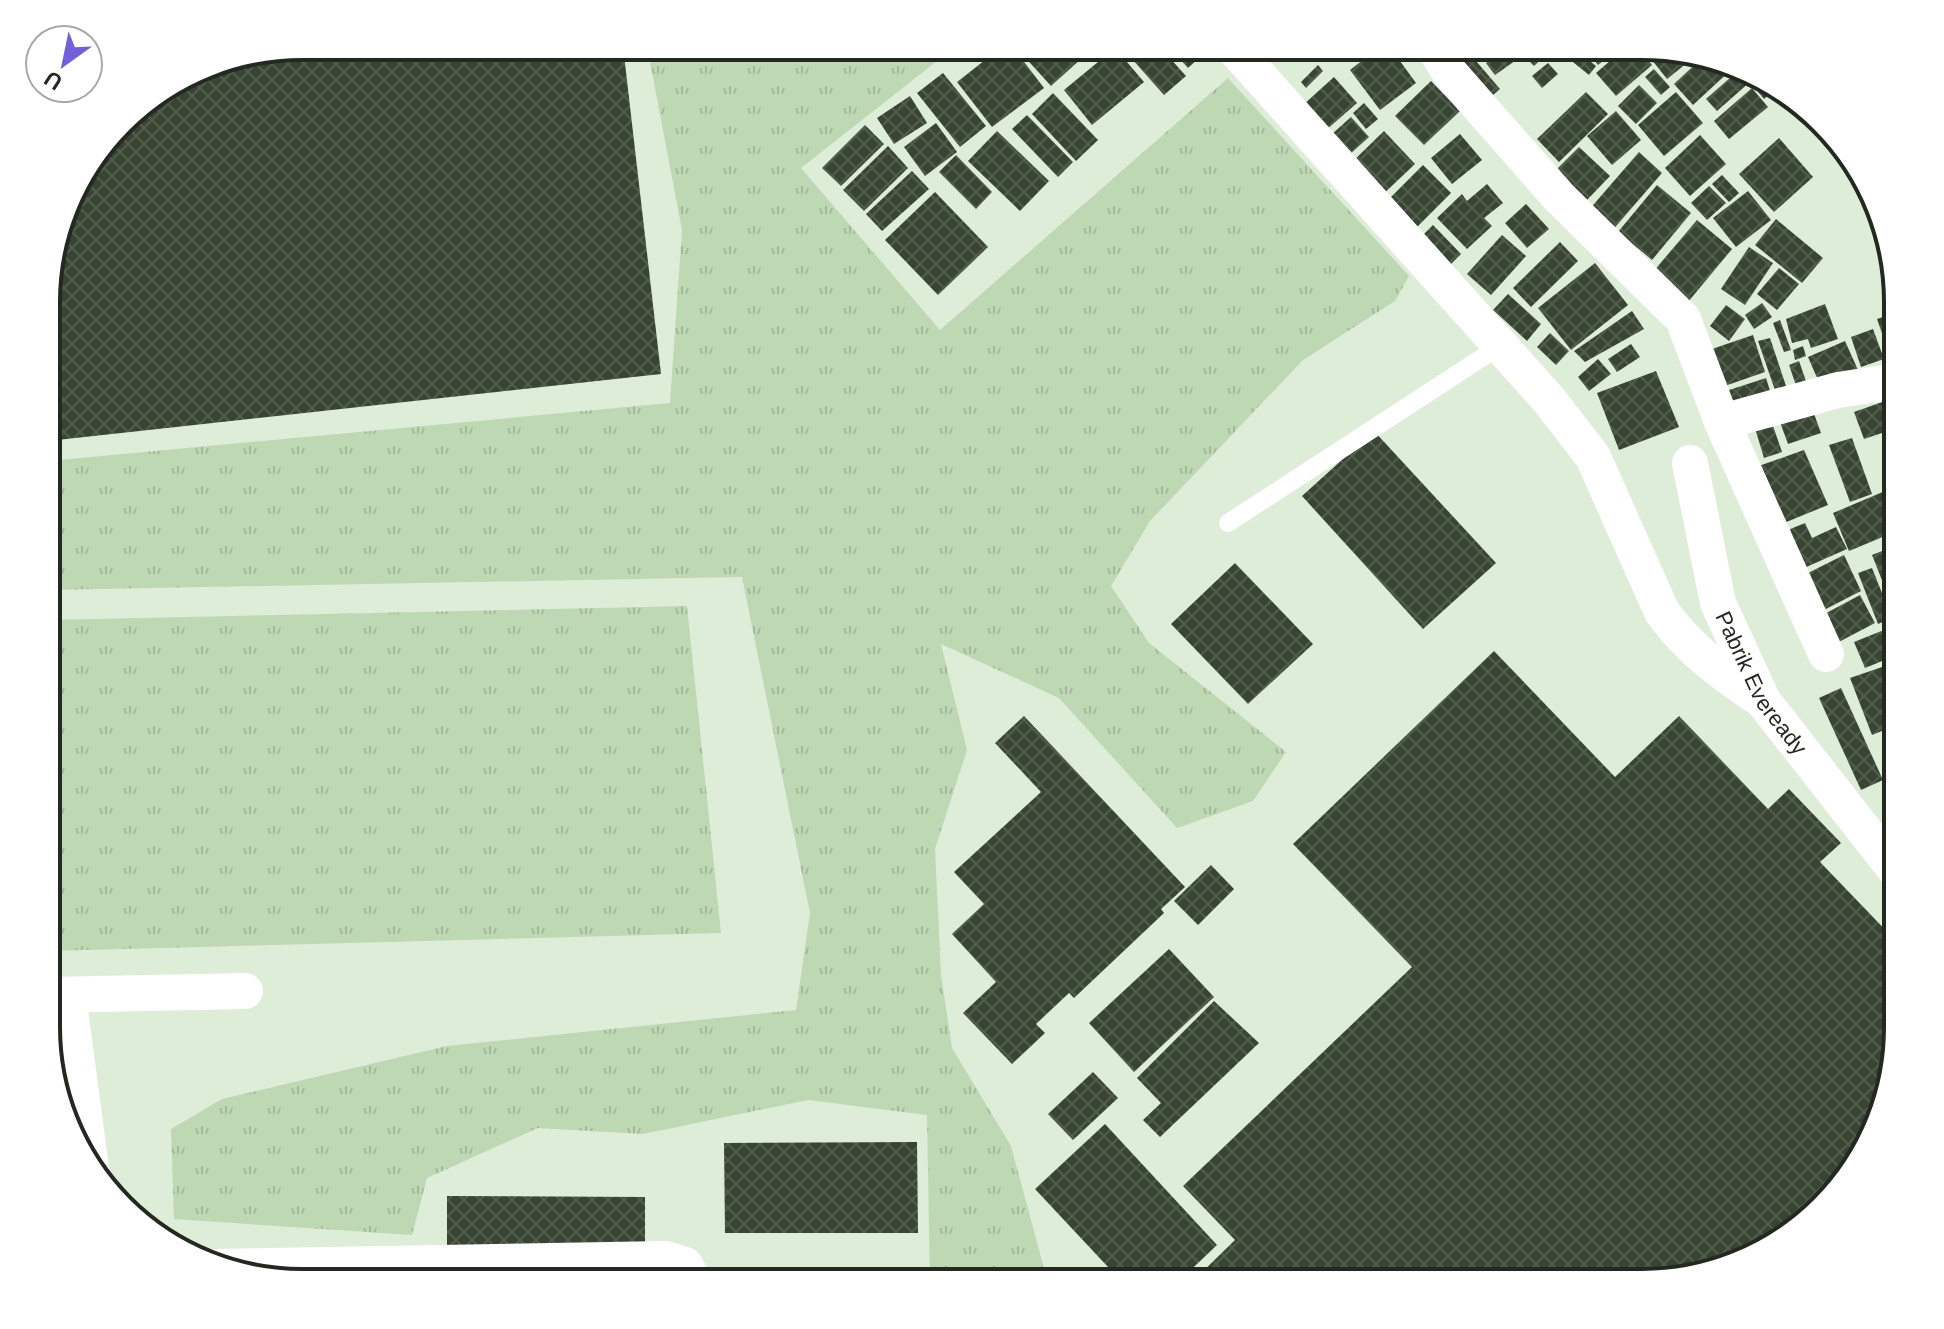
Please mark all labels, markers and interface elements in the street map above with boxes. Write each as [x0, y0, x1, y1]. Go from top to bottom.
north arrow [24, 24, 104, 104]
text: U [40, 66, 67, 95]
street label: Pabrik Eveready [1711, 607, 1812, 760]

